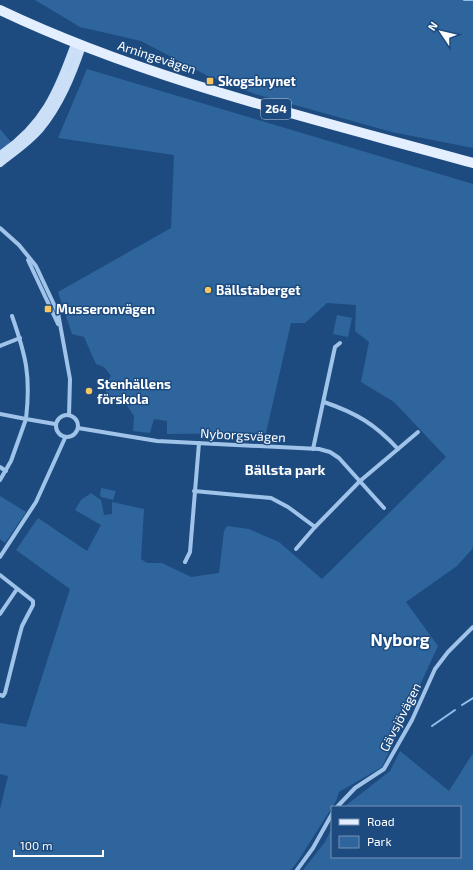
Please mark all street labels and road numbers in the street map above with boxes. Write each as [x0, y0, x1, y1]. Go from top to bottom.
street label: Arningevägen [116, 37, 198, 77]
road number: 264 [261, 99, 291, 119]
street label: Nyborgsvägen [200, 425, 286, 445]
street label: Gävsjövägen [376, 680, 424, 754]

